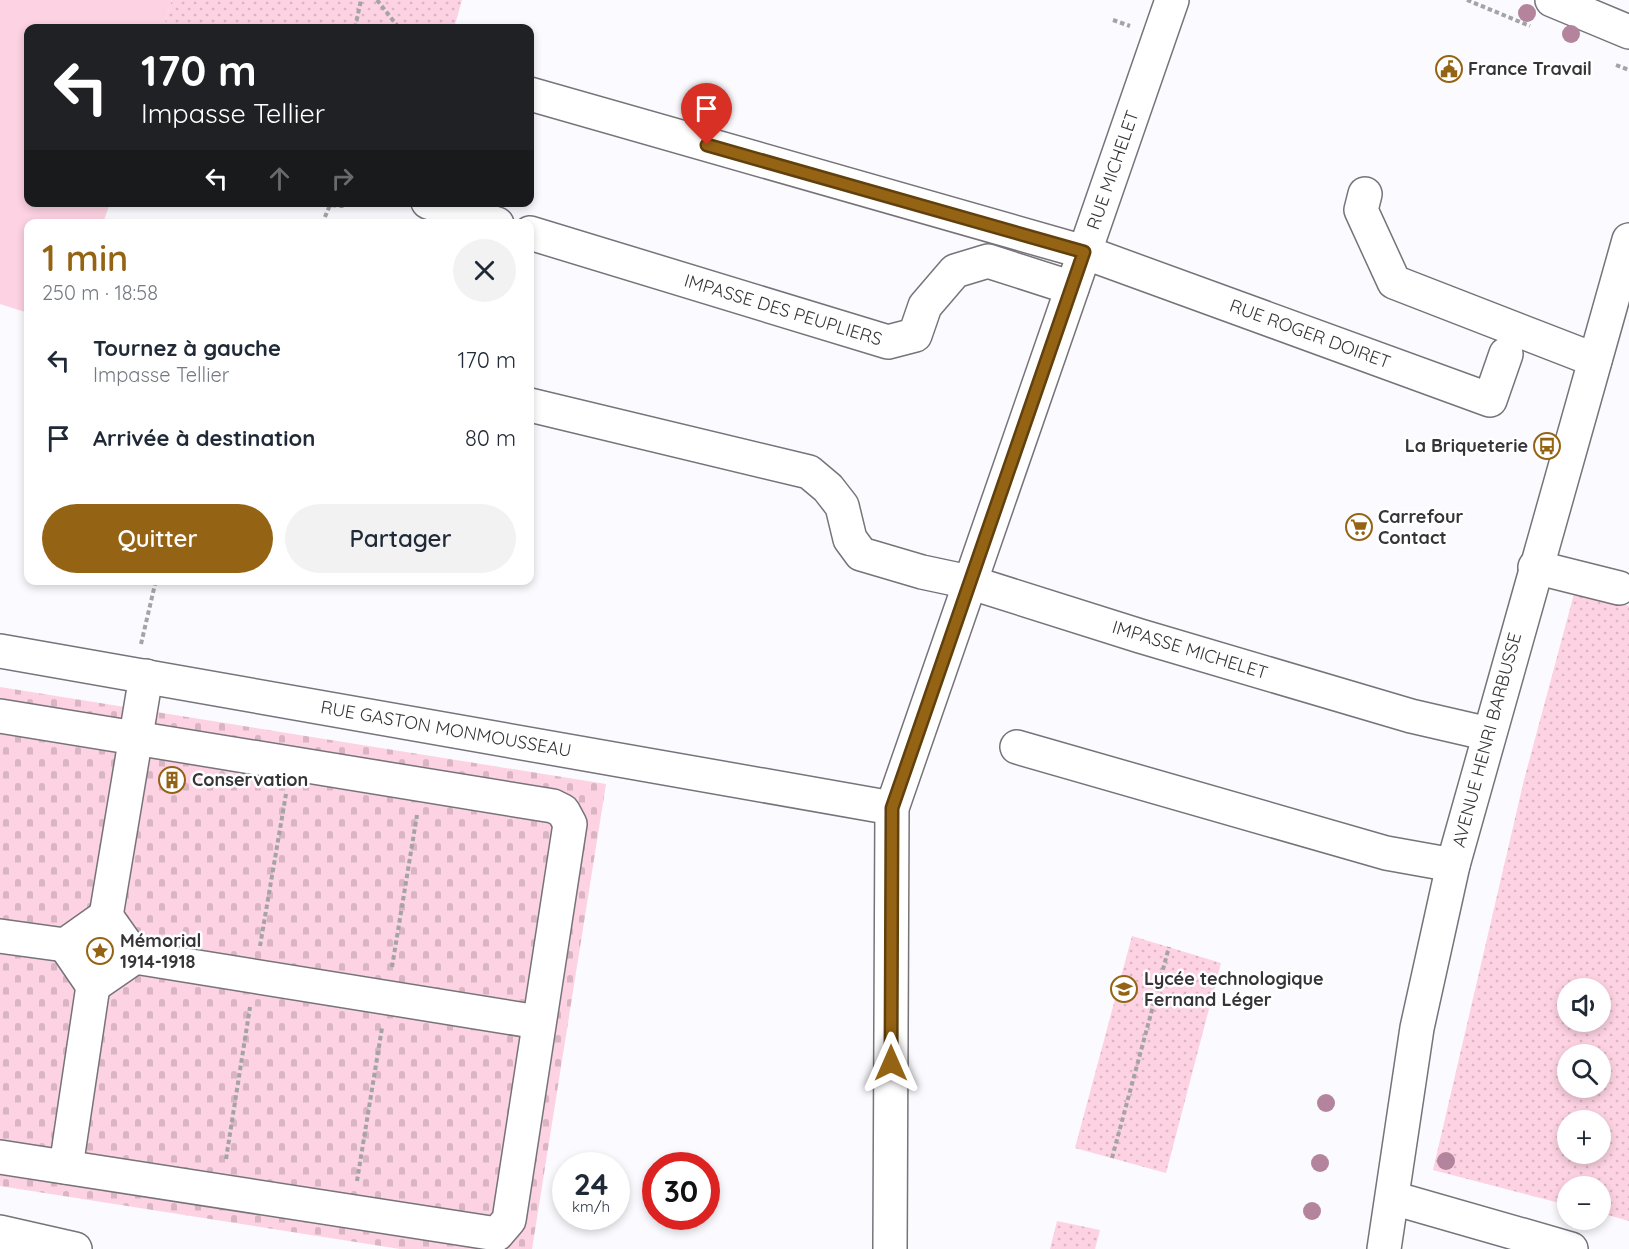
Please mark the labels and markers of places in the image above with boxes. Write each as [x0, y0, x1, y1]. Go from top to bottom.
public building icon: France Travail [1434, 54, 1464, 84]
place label: France Travail [1468, 57, 1592, 80]
pin [681, 83, 732, 145]
bus stop icon: La Briqueterie [1532, 431, 1562, 461]
place label: La Briqueterie [1405, 434, 1528, 457]
place label: Carrefour Contact [1378, 505, 1464, 549]
supermarket icon: Carrefour Contact [1344, 512, 1374, 542]
building icon: Conservation [157, 765, 187, 795]
place label: Conservation [192, 768, 308, 791]
place label: Mémorial 1914-1918 [120, 929, 201, 973]
place icon: Mémorial 1914-1918 [85, 936, 115, 966]
place label: Lycée technologique Fernand Léger [1144, 967, 1324, 1011]
school or university icon: Lycée technologique Fernand Léger [1109, 974, 1139, 1004]

